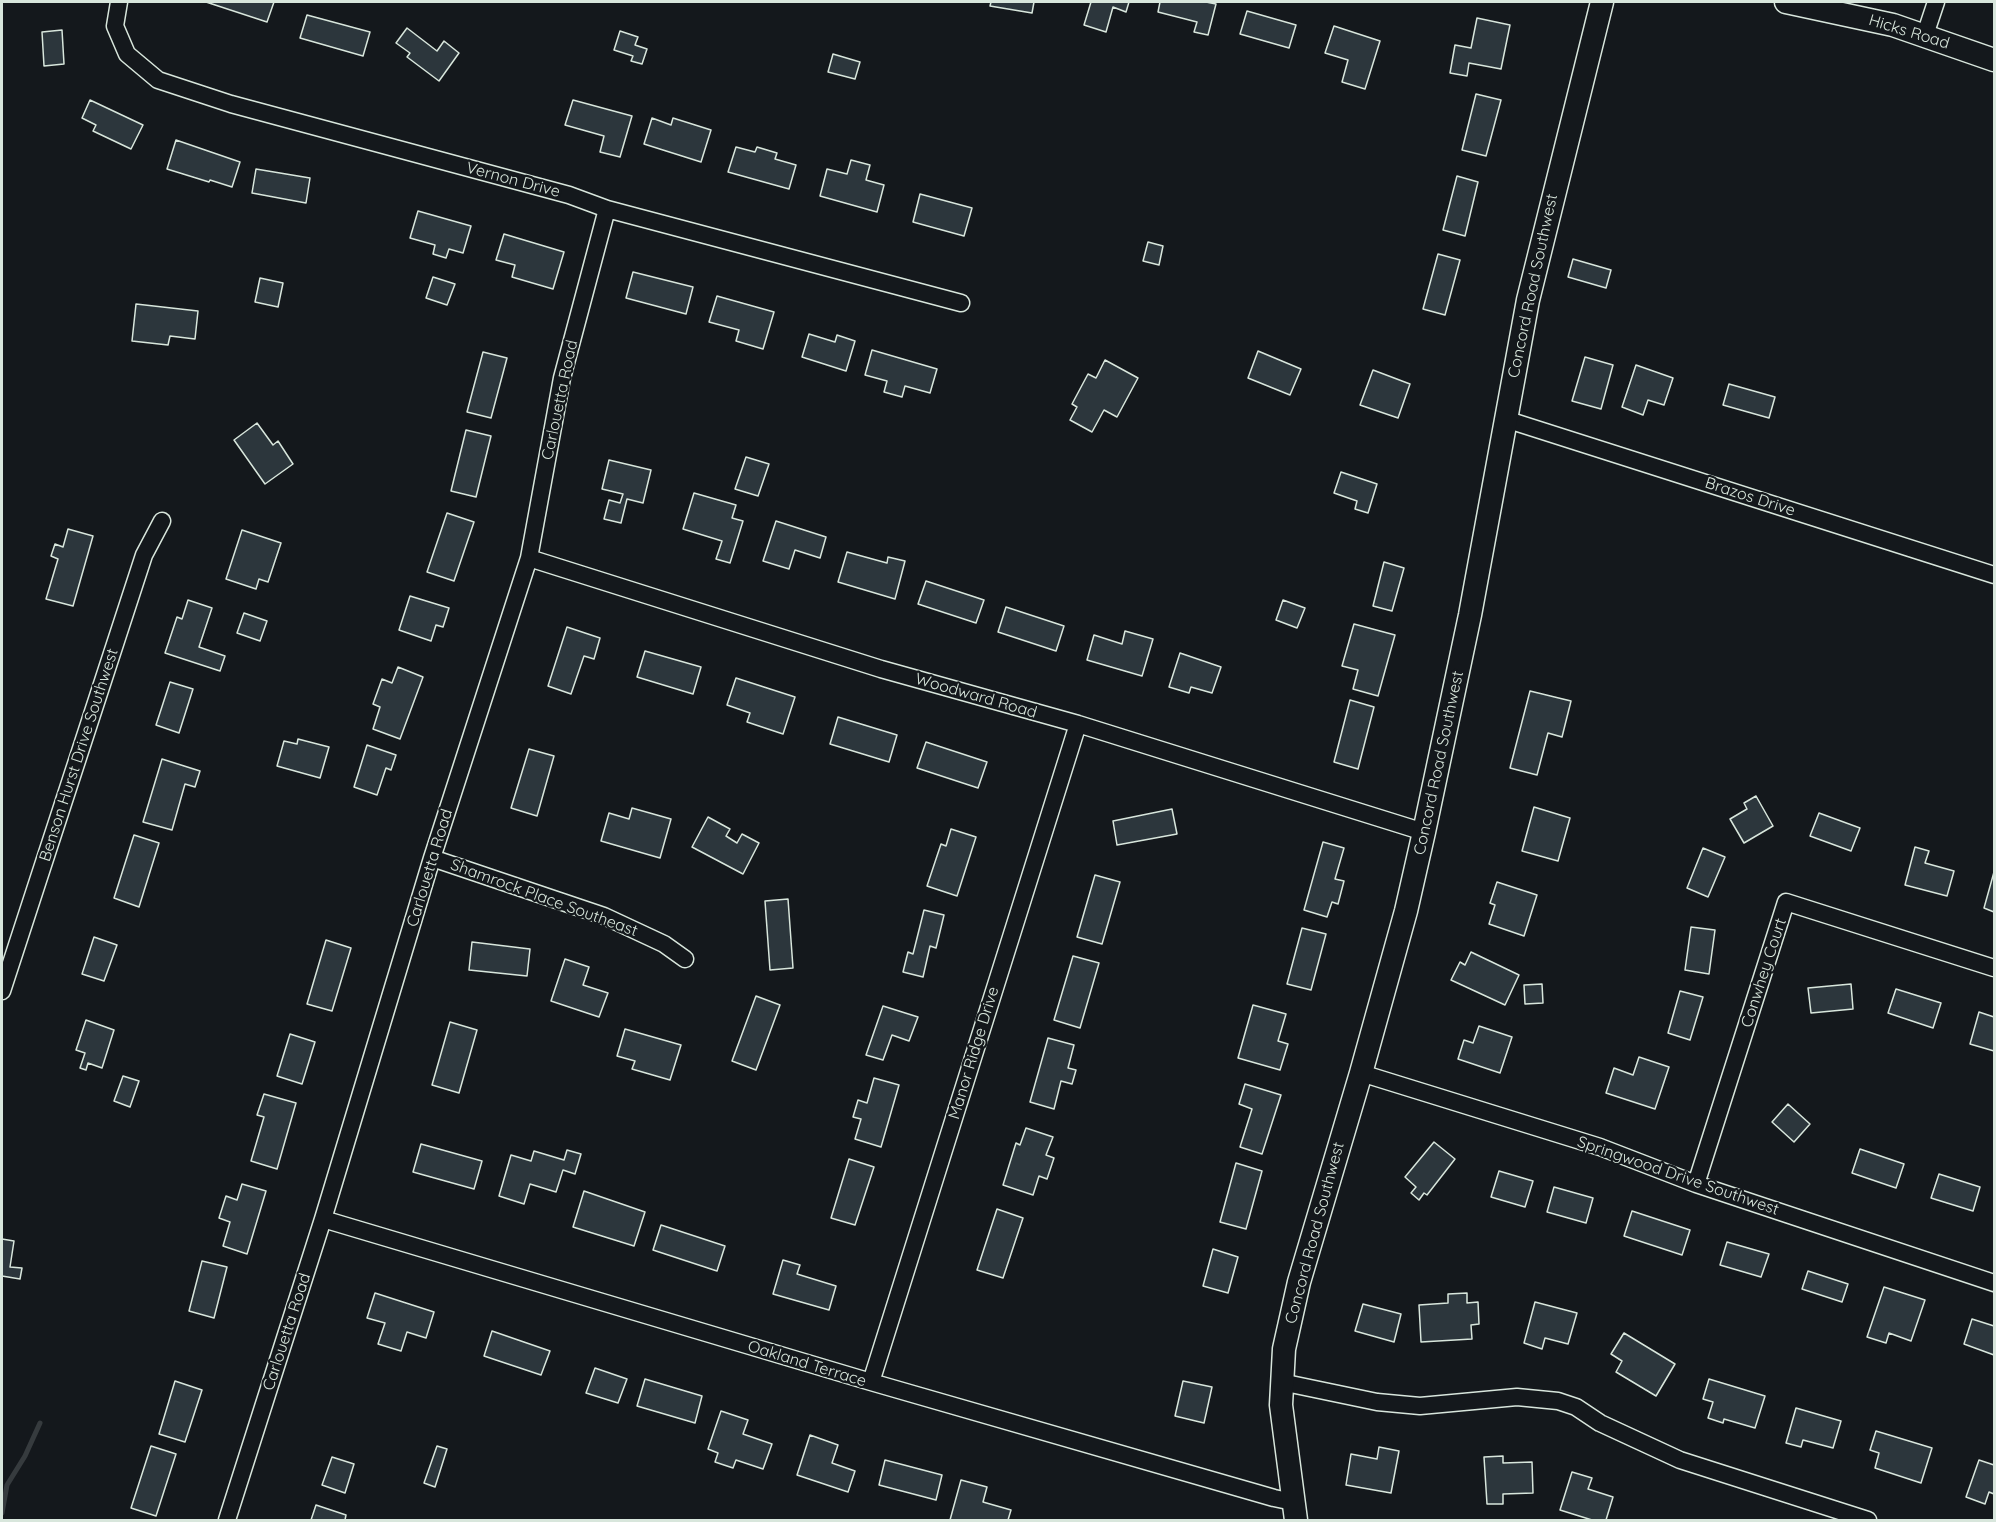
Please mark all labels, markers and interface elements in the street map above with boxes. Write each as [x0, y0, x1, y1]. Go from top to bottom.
street label: Hicks Road [1866, 11, 1952, 53]
street label: Vernon Drive [464, 158, 562, 202]
street label: Concord Road Southwest [1504, 192, 1562, 380]
street label: Carlouetta Road [538, 338, 582, 462]
street label: Brazos Drive [1703, 473, 1797, 521]
street label: Benson Hurst Drive Southwest [35, 646, 123, 864]
street label: Woodward Road [913, 669, 1039, 723]
street label: Concord Road Southwest [1410, 669, 1468, 857]
street label: Carlouetta Road [403, 807, 457, 929]
street label: Shamrock Place Southeast [448, 855, 640, 941]
street label: Conwhey Court [1737, 916, 1791, 1030]
street label: Manor Ridge Drive [945, 984, 1003, 1122]
street label: Springwood Drive Southwest [1575, 1132, 1781, 1220]
street label: Concord Road Southwest [1281, 1140, 1349, 1326]
street label: Carlouetta Road [259, 1271, 315, 1393]
street label: Oakland Terrace [745, 1337, 869, 1391]

